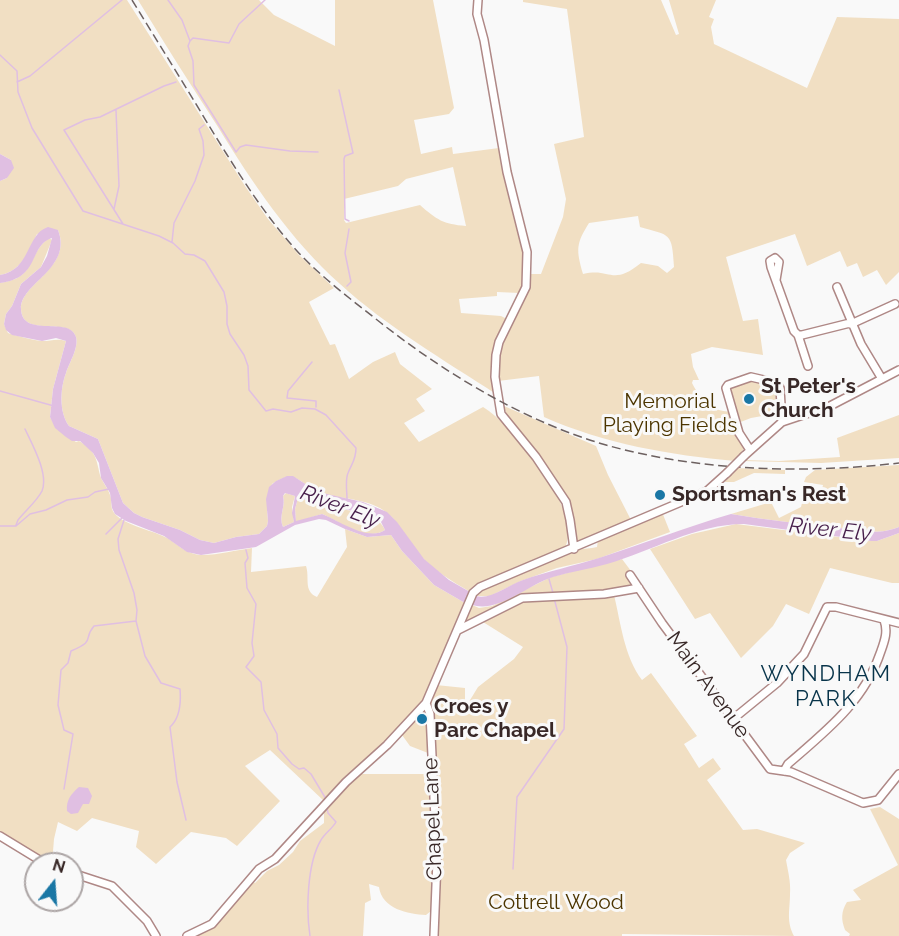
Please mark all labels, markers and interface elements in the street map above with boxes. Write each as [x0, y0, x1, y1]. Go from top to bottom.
place label: St Peter's Church [761, 374, 856, 424]
park label: Memorial Playing Fields [603, 389, 737, 439]
marker: St Peter's Church [742, 392, 756, 406]
water label: River Ely [297, 480, 383, 534]
place label: Sportsman's Rest [672, 482, 846, 508]
marker: Sportsman's Rest [653, 488, 667, 502]
water label: River Ely [788, 513, 872, 547]
street label: Main Avenue [661, 627, 755, 743]
district label: WYNDHAM PARK [761, 661, 891, 712]
place label: Croes y Parc Chapel [434, 694, 556, 744]
marker: Croes y Parc Chapel [415, 712, 429, 726]
street label: Chapel Lane [418, 757, 448, 881]
north arrow [24, 852, 84, 912]
text: N [50, 855, 67, 877]
park label: Cottrell Wood [488, 890, 624, 916]

